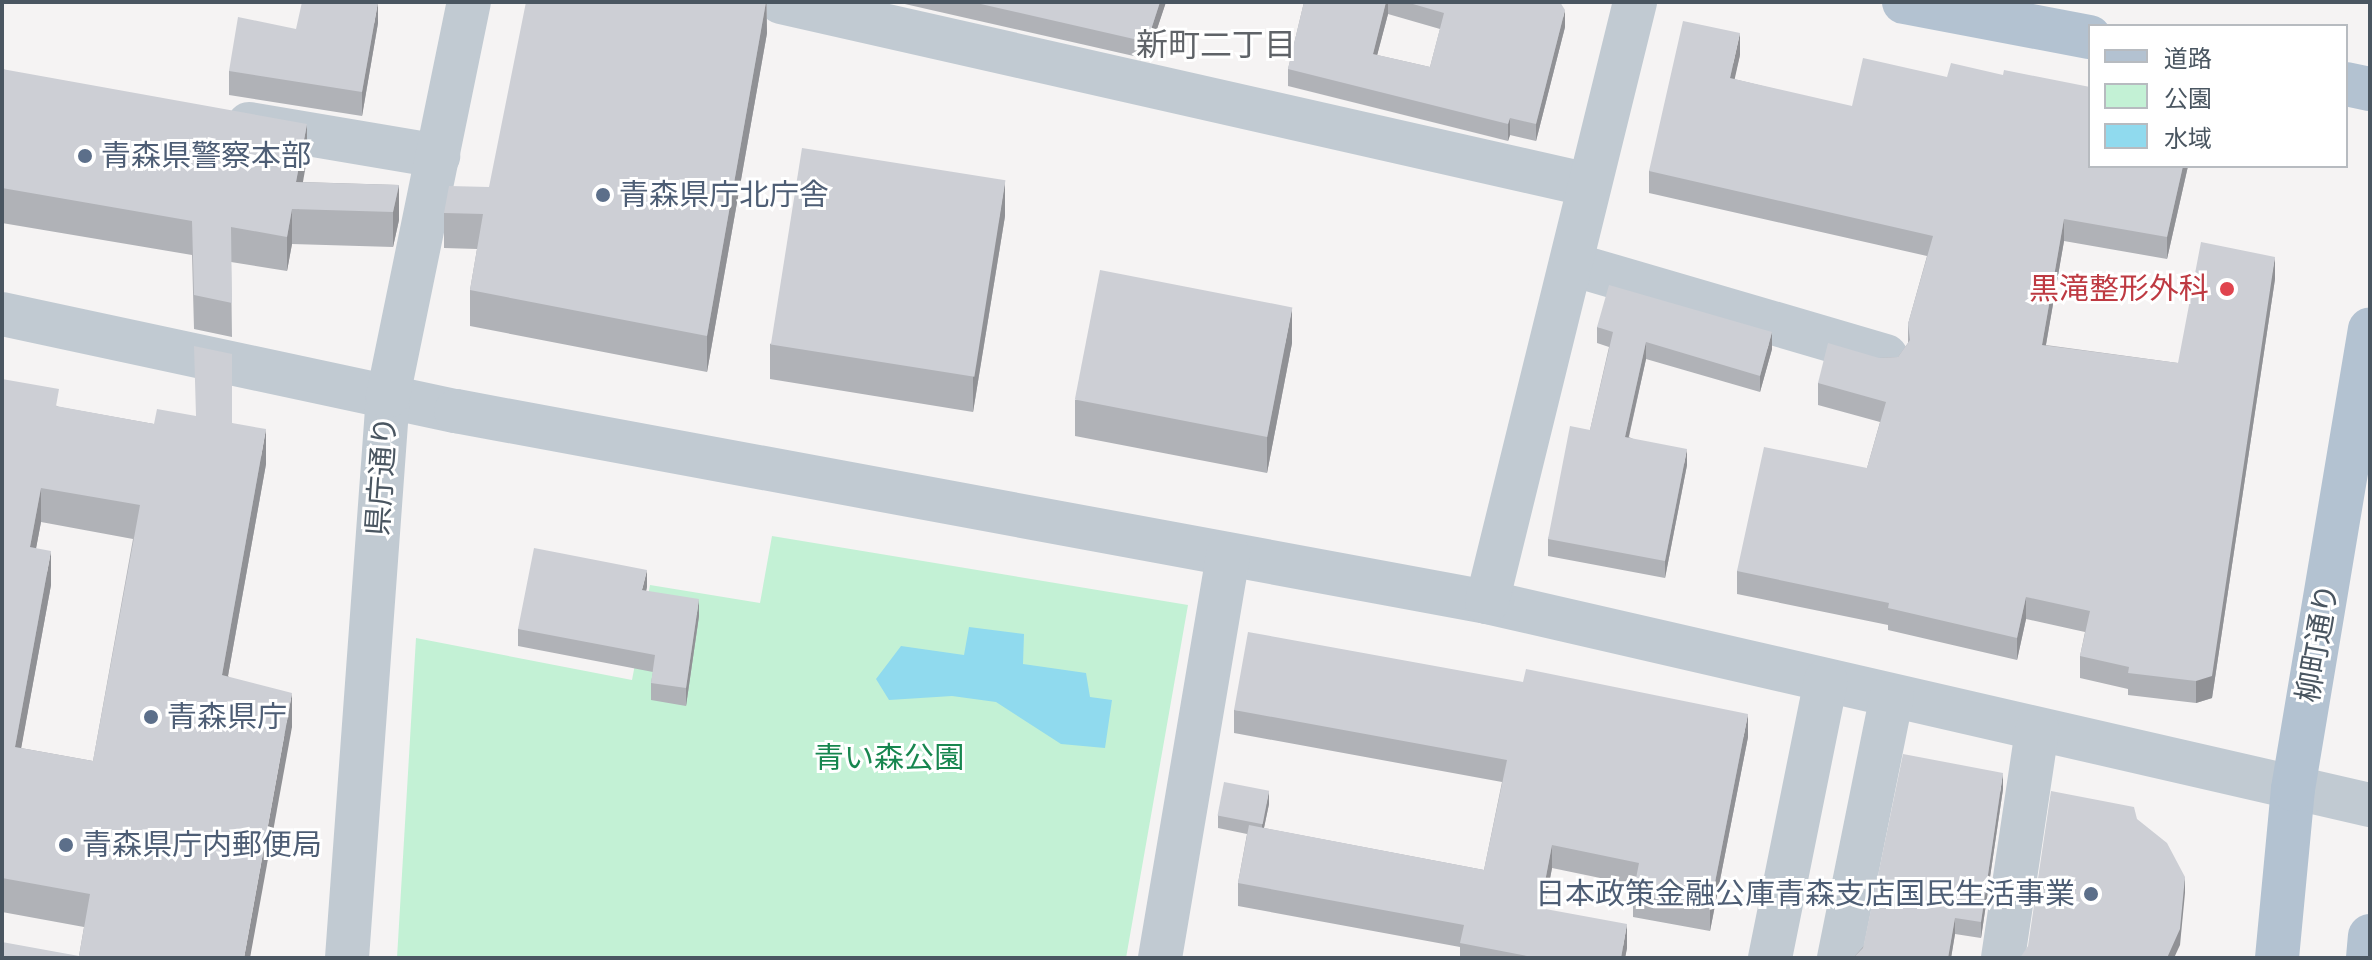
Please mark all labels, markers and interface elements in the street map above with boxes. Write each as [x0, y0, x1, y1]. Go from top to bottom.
legend [2088, 24, 2348, 168]
district label: 新町二丁目 [1136, 26, 1296, 64]
text: 道路 [2164, 44, 2212, 73]
text: 公園 [2164, 84, 2212, 113]
text: 水域 [2164, 124, 2212, 153]
place label: 青森県警察本部 [101, 138, 311, 174]
marker: 青森県警察本部 [76, 147, 94, 165]
place label: 青森県庁北庁舎 [619, 177, 829, 213]
marker: 青森県庁北庁舎 [594, 186, 612, 204]
place label: 黒滝整形外科 [2029, 271, 2209, 307]
marker: 黒滝整形外科 [2216, 278, 2238, 300]
street label: 県庁通り [360, 415, 404, 537]
street label: 柳町通り [2290, 581, 2346, 705]
place label: 青森県庁 [167, 699, 287, 735]
marker: 青森県庁 [142, 708, 160, 726]
park label: 青い森公園 [814, 740, 964, 776]
place label: 青森県庁内郵便局 [82, 827, 322, 863]
marker: 青森県庁内郵便局 [57, 836, 75, 854]
place label: 日本政策金融公庫青森支店国民生活事業 [1535, 876, 2075, 912]
marker: 日本政策金融公庫青森支店国民生活事業 [2082, 885, 2100, 903]

